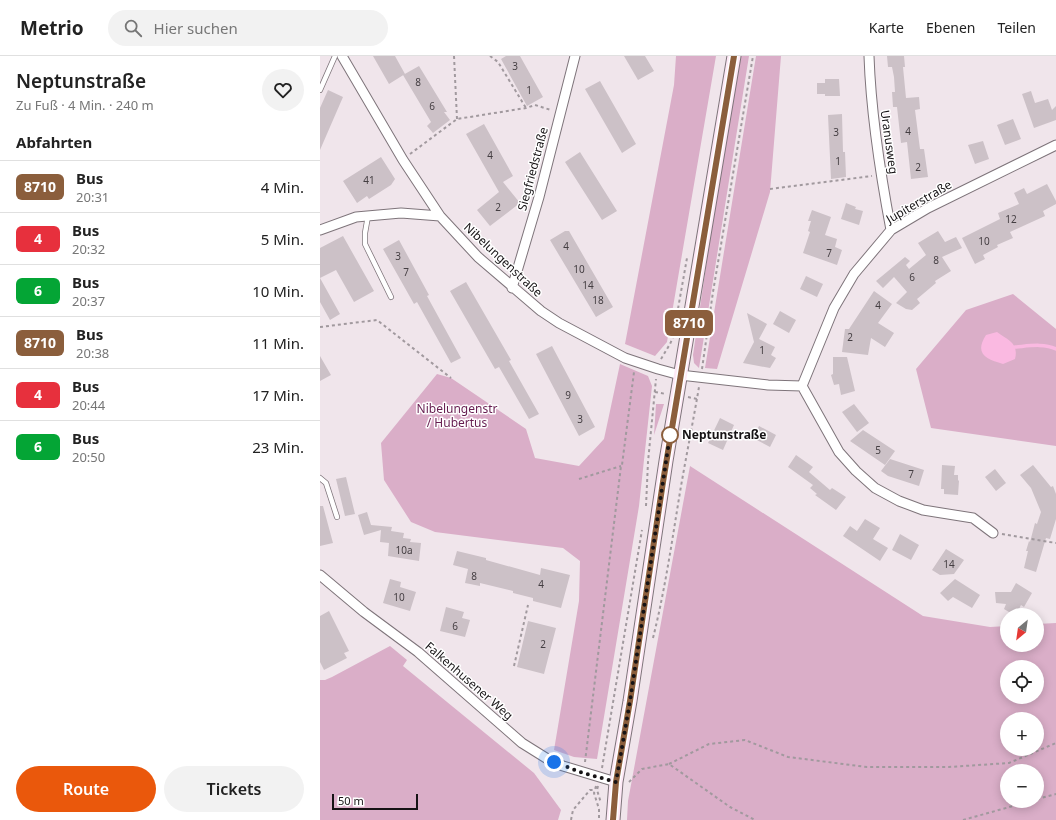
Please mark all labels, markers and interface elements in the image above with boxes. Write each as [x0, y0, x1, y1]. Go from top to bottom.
search box [108, 10, 388, 46]
text: Metrio [20, 15, 84, 41]
icon: search [122, 17, 144, 39]
text: Hier suchen [154, 18, 238, 38]
text: Karte [869, 18, 904, 37]
text: Ebenen [926, 18, 976, 37]
text: Teilen [998, 18, 1036, 37]
house number: 3 [512, 59, 518, 73]
text: Neptunstraße [16, 68, 146, 94]
button: heart [262, 69, 304, 111]
house number: 8 [415, 75, 421, 89]
house number: 1 [526, 83, 532, 97]
text: Zu Fuß · 4 Min. · 240 m [16, 96, 154, 114]
house number: 6 [429, 99, 435, 113]
street label: Uranusweg [877, 109, 902, 175]
house number: 4 [905, 124, 911, 138]
street label: Siegfriedstraße [513, 125, 552, 213]
house number: 3 [833, 125, 839, 139]
text: Abfahrten [16, 132, 92, 152]
house number: 4 [487, 148, 493, 162]
house number: 1 [835, 154, 841, 168]
house number: 2 [915, 160, 921, 174]
text: Bus [76, 168, 103, 188]
house number: 41 [363, 173, 375, 187]
street label: Jupiterstraße [882, 176, 955, 228]
text: 8710 [24, 177, 56, 196]
text: 4 Min. [261, 177, 304, 197]
text: 20:31 [76, 188, 109, 206]
house number: 2 [495, 200, 501, 214]
house number: 12 [1005, 212, 1017, 226]
street label: Nibelungenstraße [460, 219, 547, 301]
text: Bus [72, 220, 99, 240]
text: 4 [34, 229, 42, 248]
text: 5 Min. [261, 229, 304, 249]
house number: 10 [978, 234, 990, 248]
house number: 4 [563, 239, 569, 253]
text: 20:32 [72, 240, 105, 258]
house number: 7 [826, 246, 832, 260]
house number: 3 [395, 249, 401, 263]
house number: 8 [933, 253, 939, 267]
house number: 10 [573, 262, 585, 276]
house number: 7 [403, 265, 409, 279]
house number: 6 [909, 270, 915, 284]
text: Bus [72, 272, 99, 292]
house number: 14 [582, 278, 594, 292]
text: 6 [34, 281, 42, 300]
text: 10 Min. [252, 281, 304, 301]
text: 20:37 [72, 292, 105, 310]
house number: 18 [592, 293, 604, 307]
house number: 4 [875, 298, 881, 312]
line badge: 8710 [661, 310, 717, 336]
text: 8710 [673, 313, 705, 332]
text: Bus [76, 324, 103, 344]
house number: 2 [847, 330, 853, 344]
text: 8710 [24, 333, 56, 352]
text: 11 Min. [252, 333, 304, 353]
house number: 1 [759, 343, 765, 357]
text: 20:38 [76, 344, 109, 362]
text: Bus [72, 376, 99, 396]
text: 4 [34, 385, 42, 404]
text: 17 Min. [252, 385, 304, 405]
house number: 9 [565, 388, 571, 402]
text: 20:44 [72, 396, 105, 414]
park label: Nibelungenstr / Hubertus [417, 400, 497, 431]
house number: 3 [577, 412, 583, 426]
marker: Neptunstraße [661, 426, 679, 444]
place label: Neptunstraße [682, 426, 766, 443]
text: Bus [72, 428, 99, 448]
text: 6 [34, 437, 42, 456]
text: 23 Min. [252, 437, 304, 457]
house number: 5 [875, 443, 881, 457]
text: 20:50 [72, 448, 105, 466]
house number: 7 [908, 467, 914, 481]
house number: 10a [395, 543, 413, 557]
house number: 14 [943, 557, 955, 571]
house number: 8 [471, 569, 477, 583]
house number: 4 [538, 577, 544, 591]
house number: 10 [393, 590, 405, 604]
north arrow [1000, 608, 1044, 652]
map controls [1000, 608, 1044, 808]
house number: 6 [452, 619, 458, 633]
house number: 2 [540, 637, 546, 651]
street label: Falkenhusener Weg [422, 638, 517, 724]
button: locate [1000, 660, 1044, 704]
button: + [1000, 712, 1044, 756]
your location [544, 752, 564, 772]
button: − [1000, 764, 1044, 808]
button: Route [16, 766, 156, 812]
button: Tickets [164, 766, 304, 812]
scale bar [332, 792, 418, 811]
text: 50 m [338, 793, 364, 808]

